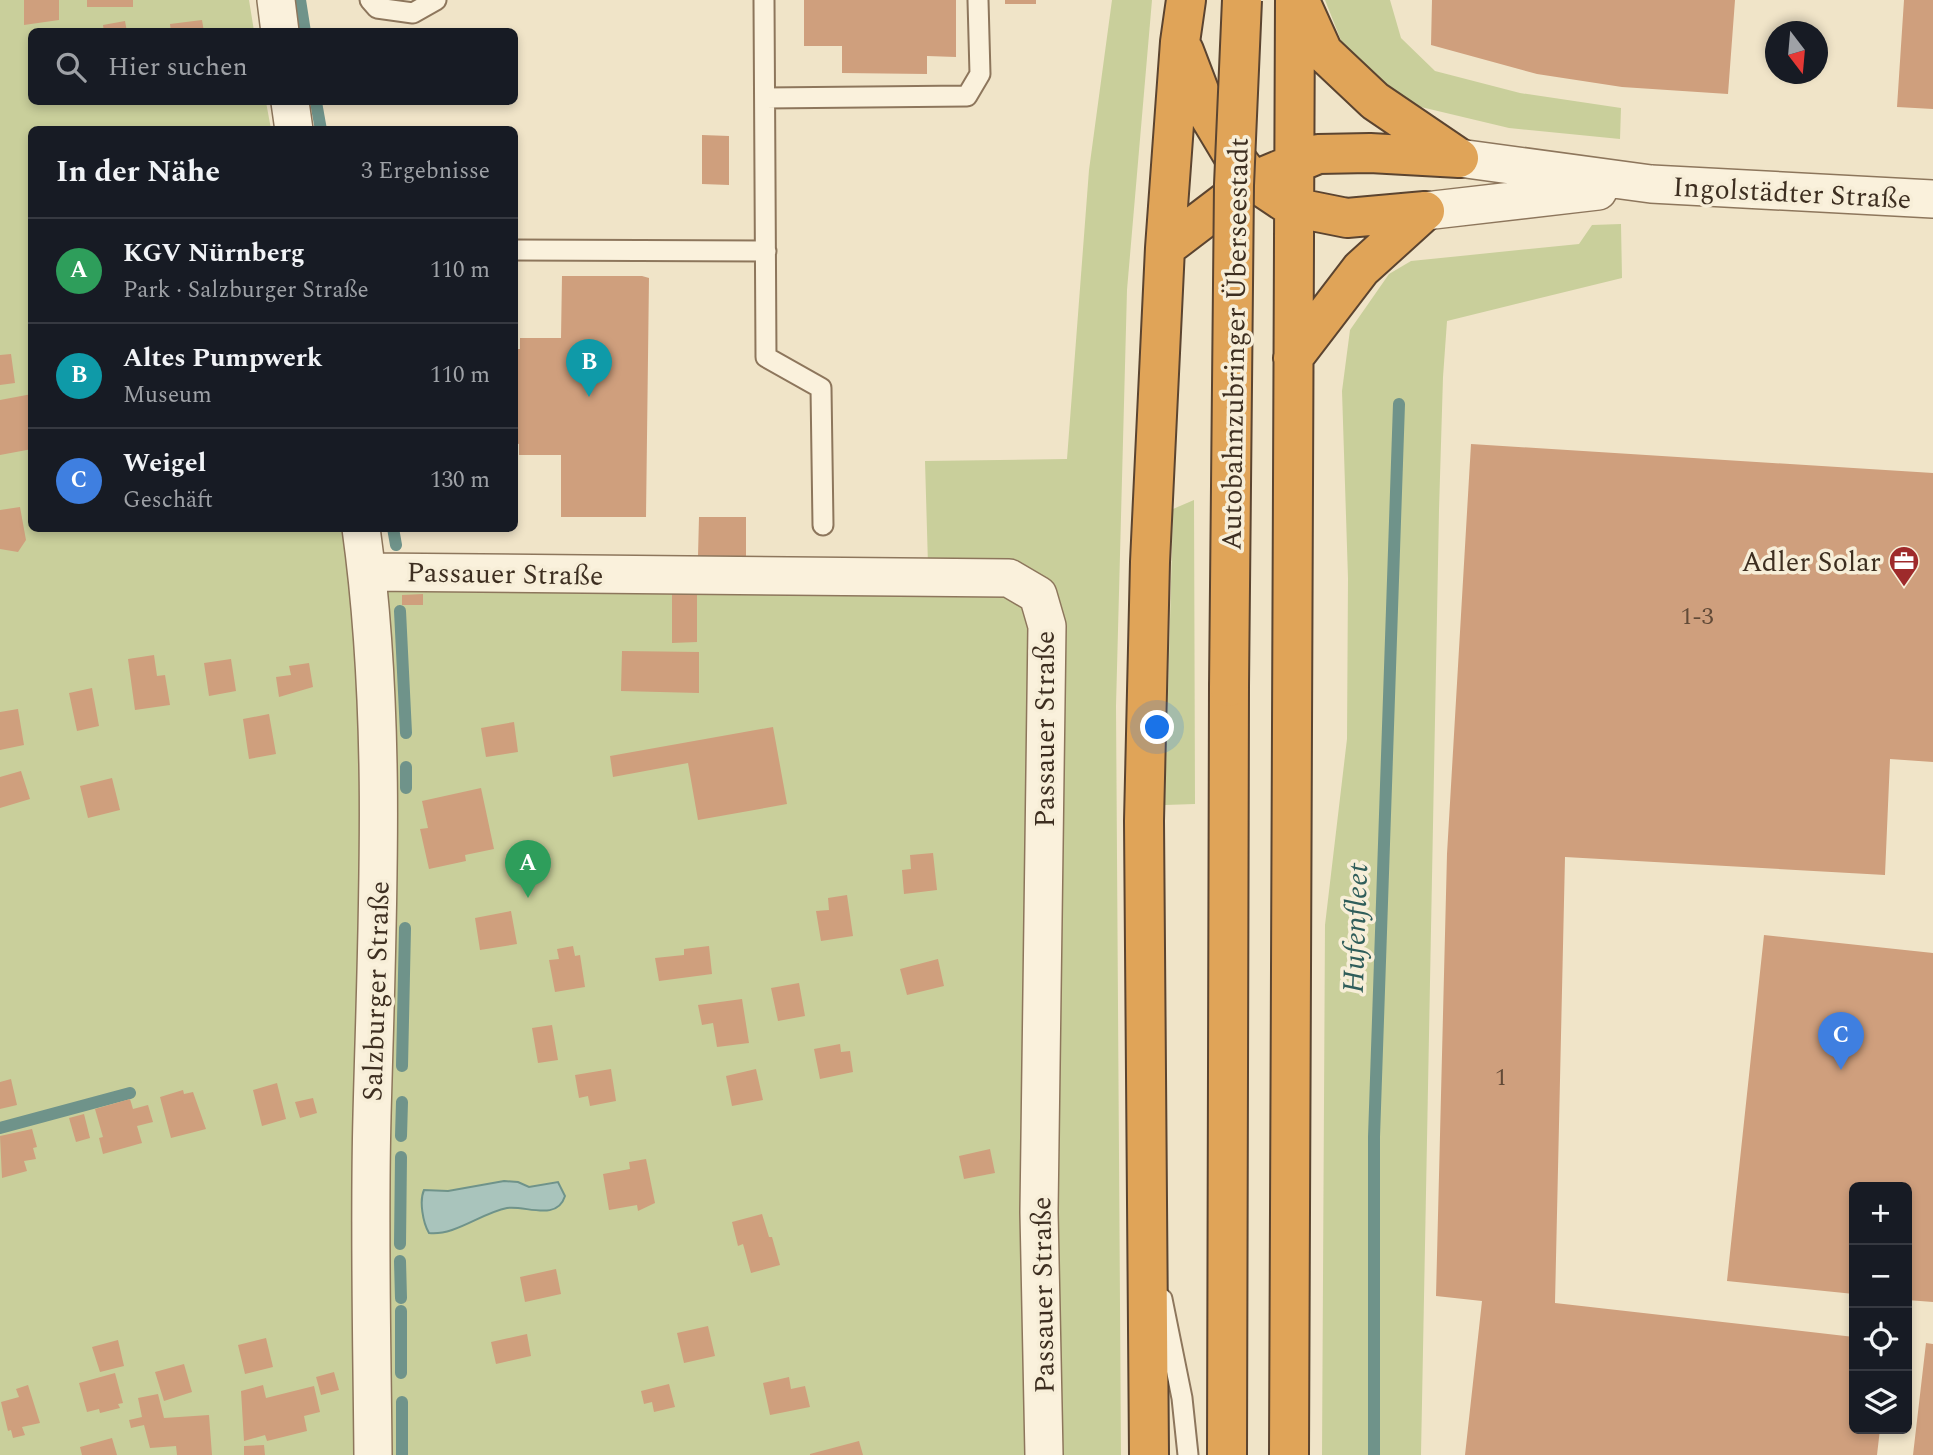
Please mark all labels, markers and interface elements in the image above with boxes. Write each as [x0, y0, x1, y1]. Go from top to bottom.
north arrow [1765, 21, 1828, 84]
search box [28, 28, 518, 105]
text: Hier suchen [108, 47, 248, 87]
icon: search [52, 48, 90, 86]
street label: Autobahnzubringer Überseestadt [1210, 137, 1261, 551]
text: In der Nähe [56, 149, 220, 195]
text: 3 Ergebnisse [361, 154, 490, 189]
street label: Ingolstädter Straße [1671, 166, 1912, 221]
text: KGV Nürnberg [123, 233, 305, 273]
text: A [70, 253, 88, 288]
text: 110 m [430, 253, 490, 288]
text: Park · Salzburger Straße [123, 273, 369, 308]
text: Altes Pumpwerk [123, 338, 323, 378]
pin: B [566, 339, 612, 397]
text: B [71, 358, 87, 393]
text: 110 m [430, 358, 490, 393]
text: Museum [123, 378, 212, 413]
text: Weigel [123, 443, 206, 483]
text: C [71, 463, 87, 498]
text: 130 m [430, 463, 490, 498]
text: Geschäft [123, 483, 213, 518]
place label: Adler Solar [1741, 541, 1881, 584]
office icon: Adler Solar [1887, 544, 1921, 588]
street label: Passauer Straße [406, 551, 604, 598]
house number: 1-3 [1681, 599, 1714, 635]
street label: Passauer Straße [1024, 631, 1067, 827]
your location [1140, 710, 1174, 744]
pin: A [505, 840, 551, 898]
water label: Hufenfleet [1331, 862, 1381, 994]
street label: Salzburger Straße [351, 880, 402, 1102]
pin: C [1818, 1012, 1864, 1070]
house number: 1 [1495, 1060, 1507, 1096]
map controls [1849, 1182, 1912, 1434]
button: + [1849, 1182, 1912, 1245]
street label: Passauer Straße [1020, 1196, 1067, 1394]
button: − [1849, 1245, 1912, 1308]
button: locate [1849, 1308, 1912, 1371]
button: layers [1849, 1371, 1912, 1434]

